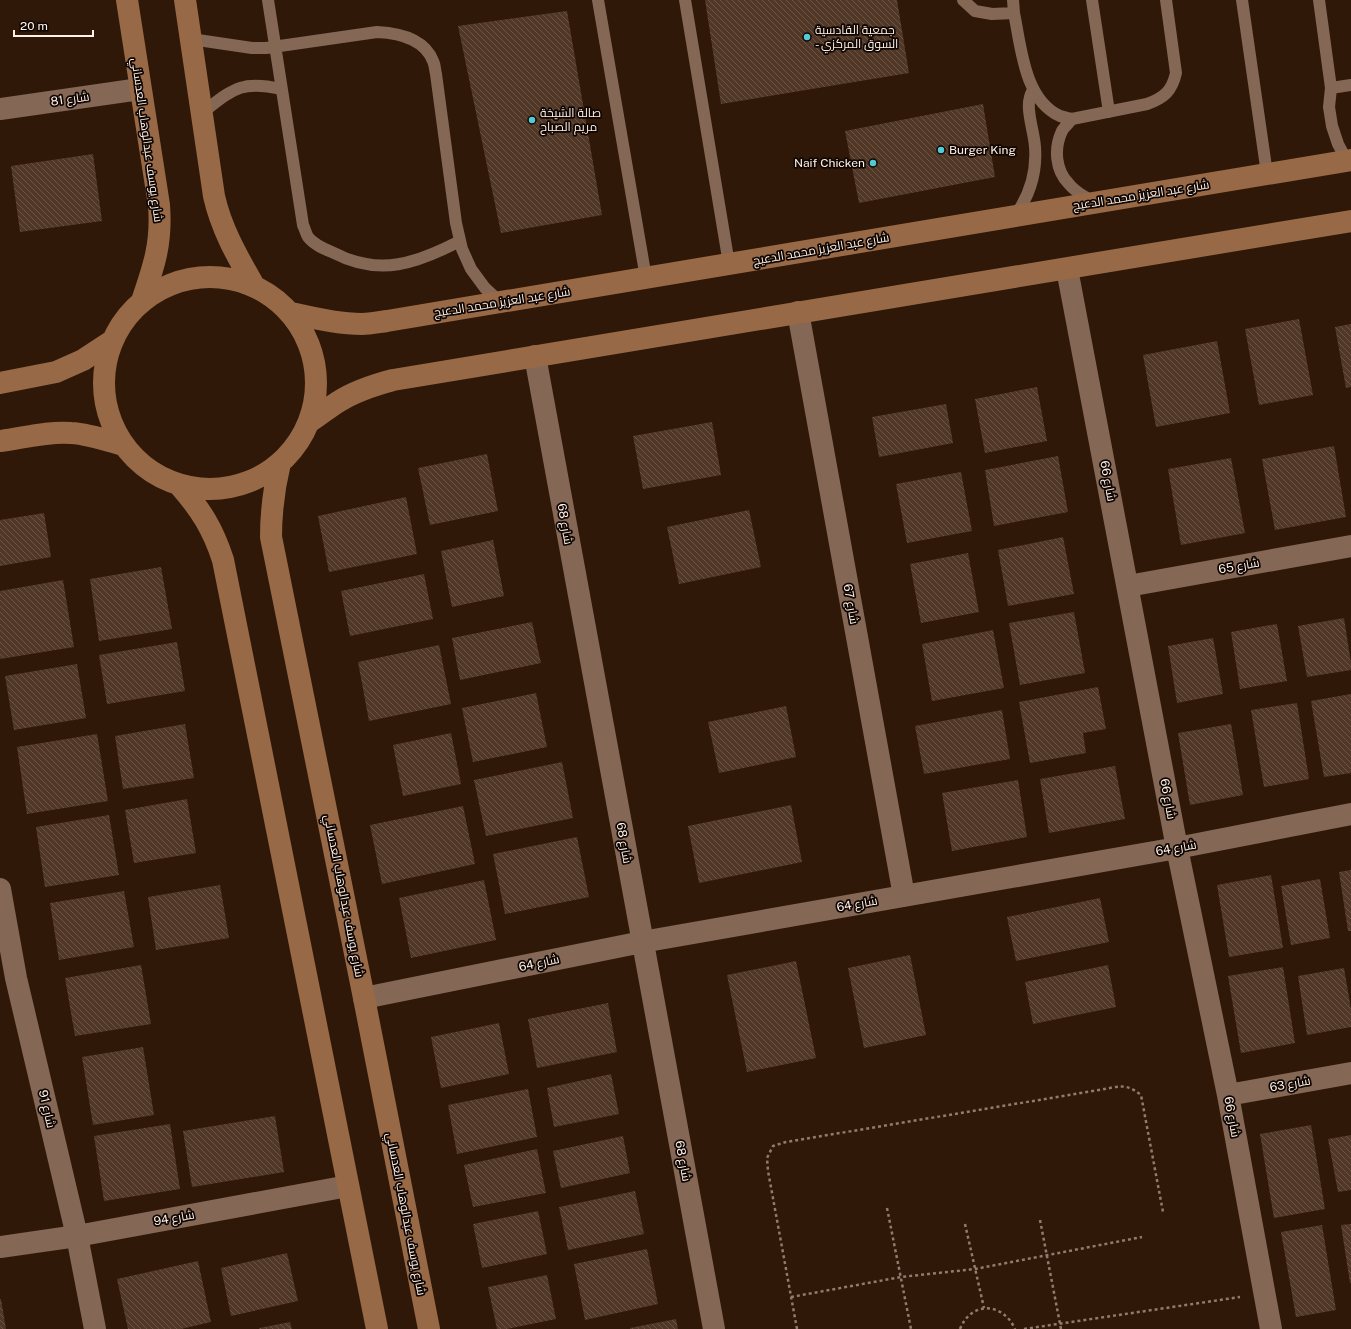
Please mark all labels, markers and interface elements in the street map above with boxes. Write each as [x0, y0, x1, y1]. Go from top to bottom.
scale bar [14, 12, 93, 38]
text: 20 m [20, 19, 48, 33]
place label: جمعية القادسية - السوق المركزي [815, 23, 898, 54]
marker: جمعية القادسية - السوق المركزي [802, 32, 812, 42]
street label: شارع يوسف عبدالوهاب العدساني [126, 57, 165, 223]
street label: شارع 81 [50, 89, 90, 110]
place label: صالة الشيخة مريم الصباح [540, 106, 601, 135]
marker: صالة الشيخة مريم الصباح [527, 115, 537, 125]
place label: Burger King [949, 143, 1016, 157]
marker: Burger King [936, 145, 946, 155]
place label: Naif Chicken [794, 156, 865, 170]
marker: Naif Chicken [868, 158, 878, 168]
street label: شارع عبد العزيز محمد الدعيج [1072, 177, 1211, 214]
street label: شارع عبد العزيز محمد الدعيج [752, 230, 890, 269]
street label: شارع عبد العزيز محمد الدعيج [433, 284, 572, 321]
street label: شارع 66 [1096, 460, 1119, 503]
street label: شارع 68 [554, 502, 575, 546]
street label: شارع 65 [1217, 556, 1261, 577]
street label: شارع 67 [840, 583, 861, 625]
street label: شارع 66 [1156, 778, 1179, 821]
street label: شارع يوسف عبدالوهاب العدساني [318, 813, 367, 979]
street label: شارع 68 [613, 821, 634, 865]
street label: شارع 64 [1155, 838, 1198, 859]
street label: شارع 64 [836, 894, 879, 915]
street label: شارع 64 [517, 952, 561, 975]
street label: شارع 63 [1269, 1074, 1312, 1095]
street label: شارع 91 [35, 1089, 58, 1130]
street label: شارع 66 [1220, 1096, 1243, 1139]
street label: شارع يوسف عبدالوهاب العدساني [380, 1131, 429, 1297]
street label: شارع 68 [671, 1139, 694, 1183]
street label: شارع 94 [153, 1208, 196, 1229]

